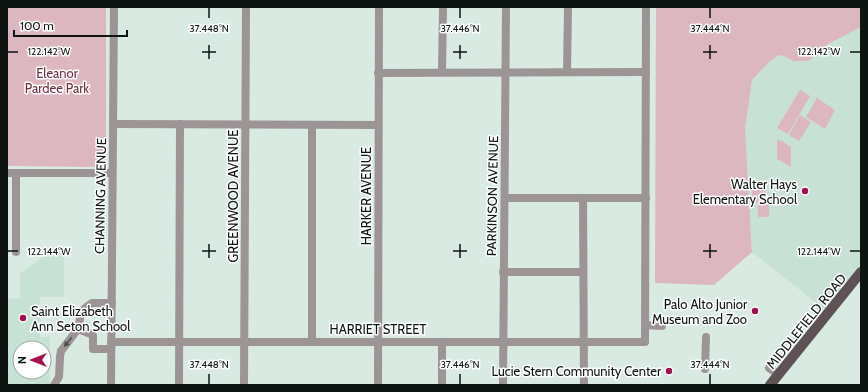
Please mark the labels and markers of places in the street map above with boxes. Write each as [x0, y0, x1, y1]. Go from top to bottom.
place label: Walter Hays Elementary School [693, 176, 798, 207]
marker: Walter Hays Elementary School [800, 186, 810, 196]
place label: Palo Alto Junior Museum and Zoo [652, 296, 748, 327]
place label: Saint Elizabeth Ann Seton School [31, 303, 130, 334]
marker: Palo Alto Junior Museum and Zoo [750, 306, 760, 316]
marker: Saint Elizabeth Ann Seton School [18, 313, 28, 323]
place label: Lucie Stern Community Center [492, 363, 662, 379]
marker: Lucie Stern Community Center [664, 366, 674, 376]

